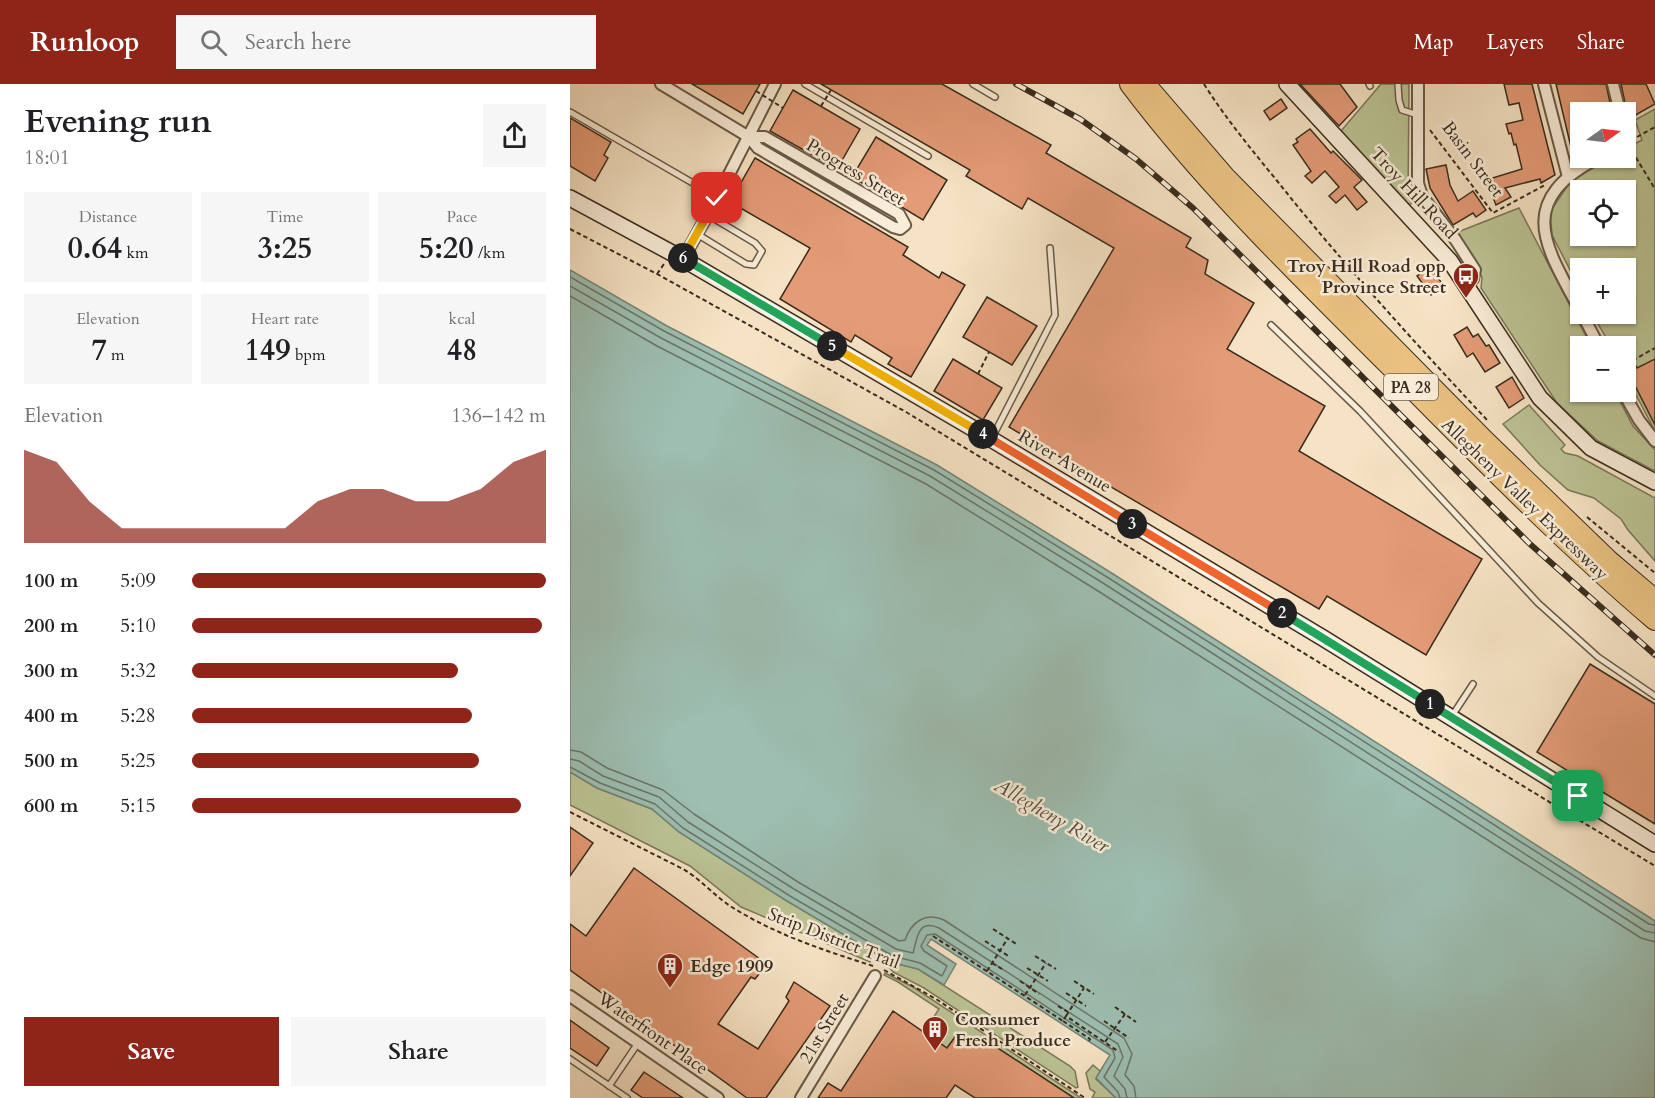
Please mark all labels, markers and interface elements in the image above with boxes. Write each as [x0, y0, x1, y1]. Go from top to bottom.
search box [176, 15, 596, 69]
text: Runloop [30, 23, 140, 61]
icon: search [197, 26, 230, 59]
text: Search here [245, 27, 351, 57]
text: Map [1414, 28, 1454, 57]
text: Layers [1487, 28, 1544, 57]
text: Share [1577, 28, 1625, 57]
text: Evening run [24, 99, 212, 144]
north arrow [1570, 102, 1636, 168]
map controls [1570, 102, 1636, 402]
button: share [483, 104, 546, 167]
street label: Basin Street [1436, 116, 1510, 203]
street label: Progress Street [801, 133, 910, 212]
street label: Troy Hill Road [1364, 142, 1463, 245]
text: 18:01 [24, 144, 70, 171]
pin [691, 172, 742, 223]
button: locate [1570, 180, 1636, 246]
icon: check [700, 181, 733, 214]
text: Distance [79, 206, 137, 228]
text: Time [266, 206, 304, 228]
text: Pace [447, 206, 477, 228]
text: 0.64 [67, 228, 122, 269]
text: 3:25 [258, 228, 312, 269]
text: 5:20 [419, 228, 474, 269]
text: km [122, 242, 149, 264]
text: /km [474, 242, 505, 264]
pin: 6 [668, 243, 698, 273]
text: 6 [679, 247, 687, 269]
place label: Troy Hill Road opp Province Street [1287, 254, 1447, 300]
button: + [1570, 258, 1636, 324]
bus stop icon: Troy Hill Road opp Province Street [1451, 261, 1481, 299]
text: Elevation [76, 308, 140, 330]
text: Heart rate [251, 308, 319, 330]
text: kcal [449, 308, 475, 330]
text: 7 [91, 330, 107, 371]
text: 149 [244, 330, 291, 371]
text: 48 [447, 330, 477, 371]
pin: 5 [817, 331, 847, 361]
text: 5 [828, 335, 836, 357]
button: − [1570, 336, 1636, 402]
text: m [107, 344, 125, 366]
text: bpm [291, 344, 326, 366]
road number: PA 28 [1384, 374, 1438, 400]
text: Elevation [24, 402, 103, 429]
text: 136–142 m [451, 402, 546, 429]
street label: Allegheny Valley Expressway [1436, 413, 1614, 586]
pin: 4 [968, 419, 998, 449]
text: 4 [979, 423, 987, 445]
street label: River Avenue [1013, 424, 1116, 499]
pin: 3 [1117, 509, 1147, 539]
text: 3 [1128, 513, 1136, 535]
text: 100 m [24, 567, 79, 594]
text: 5:09 [120, 567, 156, 594]
pin: 2 [1267, 598, 1297, 628]
text: 2 [1278, 602, 1286, 624]
text: 200 m [24, 612, 79, 639]
text: 5:10 [120, 612, 156, 639]
text: 300 m [24, 657, 79, 684]
text: 5:32 [120, 657, 156, 684]
pin: 1 [1415, 689, 1445, 719]
text: 1 [1426, 693, 1434, 715]
text: 400 m [24, 702, 79, 729]
text: 5:28 [120, 702, 156, 729]
text: 500 m [24, 747, 79, 774]
text: 5:25 [120, 747, 156, 774]
pin [1552, 770, 1603, 821]
water label: Allegheny River [989, 771, 1115, 860]
icon: arrive [1561, 779, 1594, 812]
text: 600 m [24, 792, 79, 819]
text: 5:15 [120, 792, 156, 819]
street label: Strip District Trail [764, 902, 904, 975]
building icon: Edge 1909 [655, 951, 685, 989]
place label: Edge 1909 [690, 954, 773, 979]
street label: Waterfront Place [591, 985, 713, 1081]
street label: 21st Street [794, 988, 855, 1068]
place label: Consumer Fresh Produce [955, 1007, 1071, 1053]
building icon: Consumer Fresh Produce [920, 1014, 950, 1052]
button: Save [24, 1017, 279, 1086]
button: Share [291, 1017, 546, 1086]

